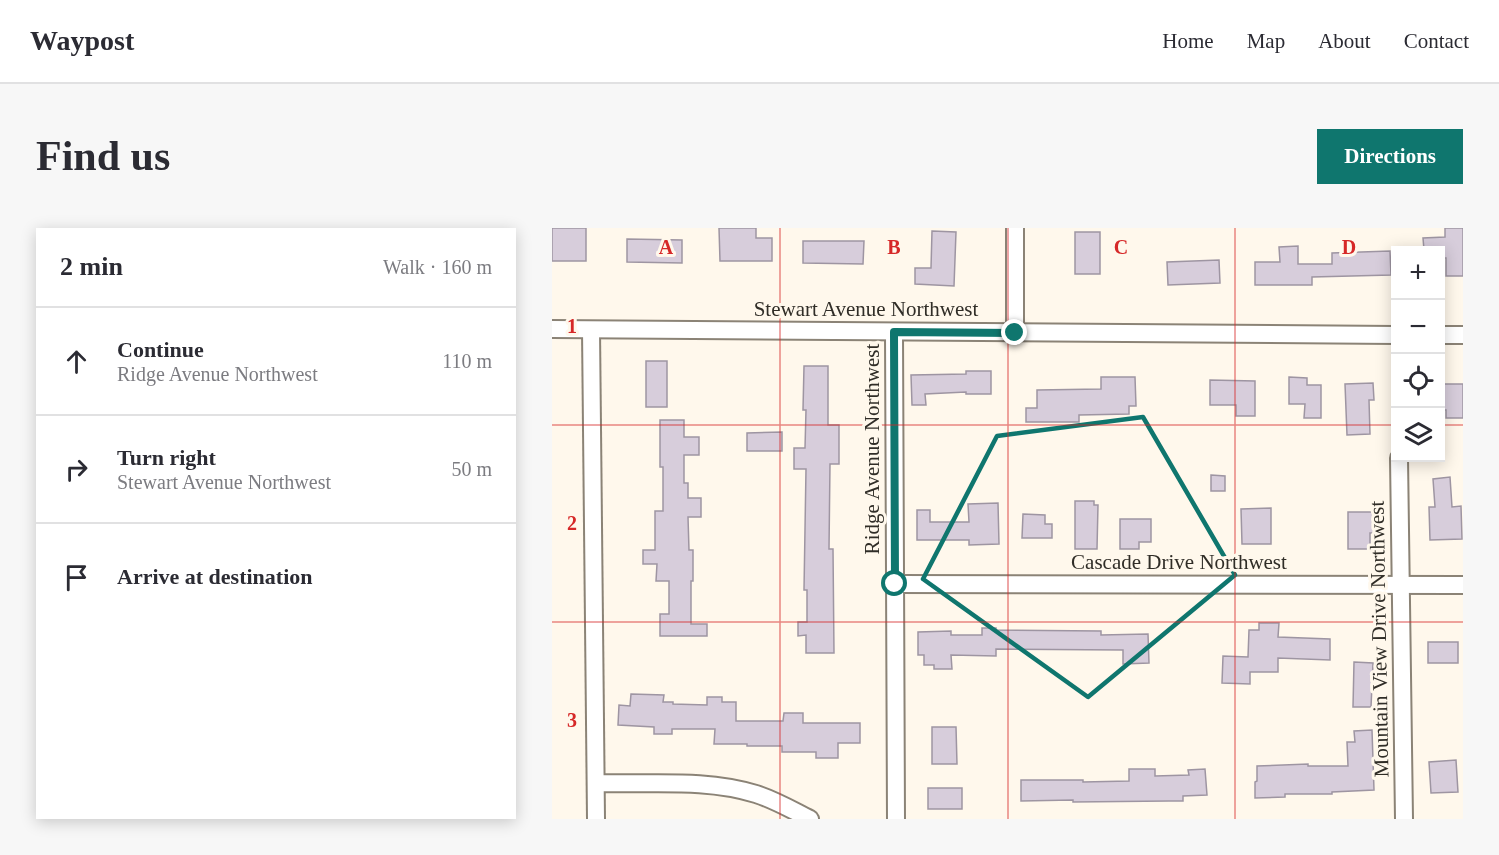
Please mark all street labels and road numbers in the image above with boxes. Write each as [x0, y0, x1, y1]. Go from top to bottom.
street label: Stewart Avenue Northwest [754, 297, 979, 321]
street label: Ridge Avenue Northwest [860, 343, 884, 554]
street label: Mountain View Drive Northwest [1365, 500, 1393, 777]
street label: Cascade Drive Northwest [1071, 550, 1287, 574]

